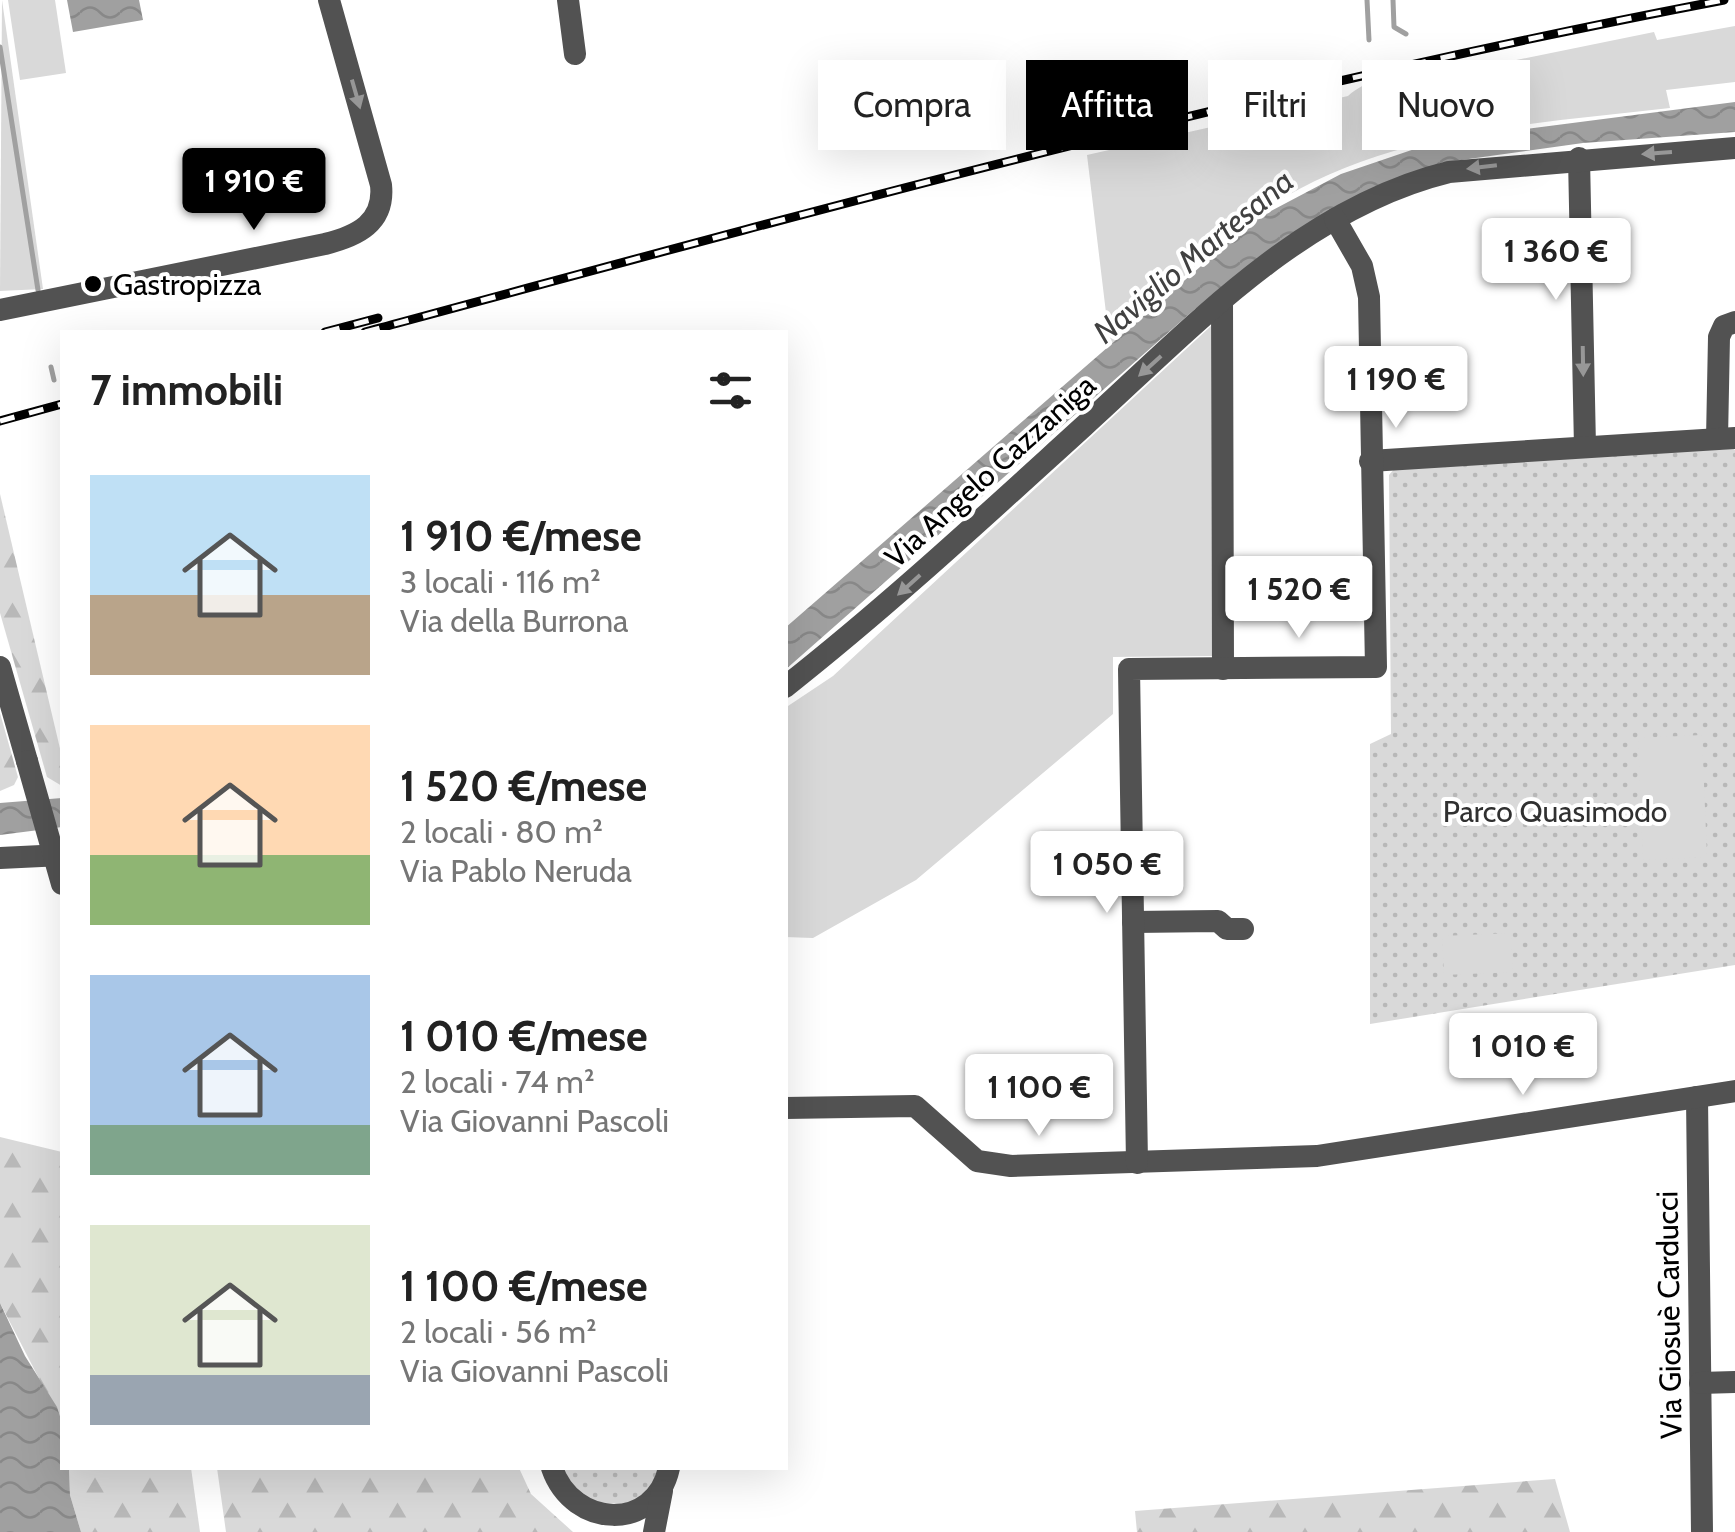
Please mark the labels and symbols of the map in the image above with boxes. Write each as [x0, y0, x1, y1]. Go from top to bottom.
one-way arrow [349, 79, 364, 110]
one-way arrow [1641, 145, 1673, 161]
pin: 1 910 € [162, 148, 346, 233]
one-way arrow [1466, 159, 1498, 175]
water label: Naviglio Martesana [1085, 161, 1301, 351]
pin: 1 360 € [1464, 218, 1648, 303]
place label: Gastropizza [113, 266, 262, 303]
marker: Gastropizza [82, 273, 104, 295]
one-way arrow [1575, 345, 1591, 377]
pin: 1 190 € [1304, 346, 1488, 431]
one-way arrow [1138, 354, 1162, 377]
street label: Via Angelo Cazzaniga [877, 366, 1103, 575]
pin: 1 520 € [1207, 556, 1391, 641]
one-way arrow [897, 573, 921, 596]
park label: Parco Quasimodo [1443, 793, 1667, 830]
pin: 1 050 € [1015, 831, 1199, 916]
pin: 1 010 € [1431, 1013, 1615, 1098]
pin: 1 100 € [947, 1054, 1131, 1139]
street label: Via Giosuè Carducci [1648, 1191, 1690, 1439]

